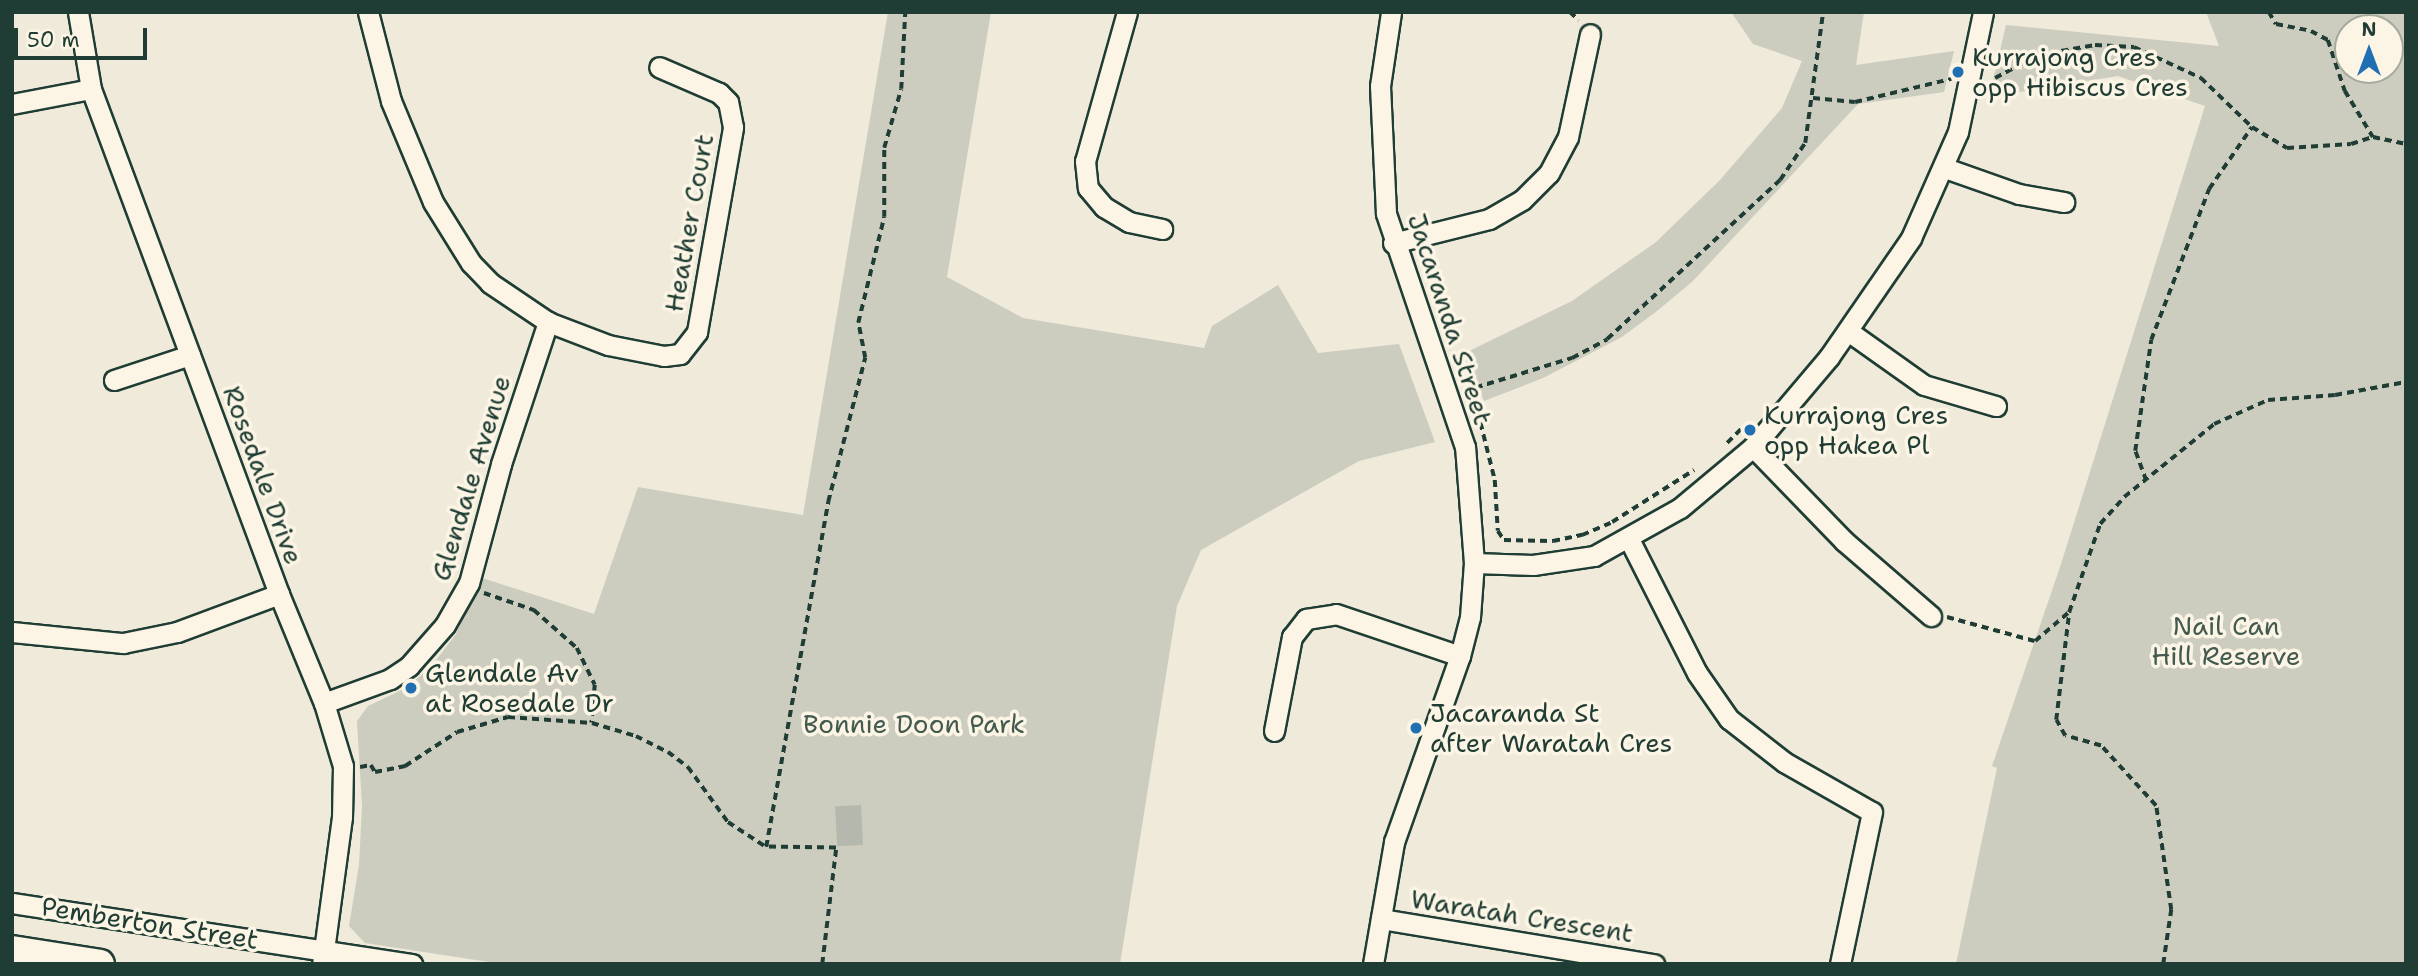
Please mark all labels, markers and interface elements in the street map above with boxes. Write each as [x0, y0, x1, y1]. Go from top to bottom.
scale bar [18, 14, 150, 58]
north arrow [2334, 14, 2404, 84]
text: N [2361, 17, 2377, 42]
text: 50 m [27, 26, 80, 54]
place label: Kurrajong Cres opp Hibiscus Cres [1972, 41, 2188, 102]
marker: Kurrajong Cres opp Hibiscus Cres [1950, 64, 1966, 80]
street label: Heather Court [658, 132, 720, 314]
street label: Jacaranda Street [1401, 209, 1499, 429]
street label: Glendale Avenue [425, 372, 517, 584]
street label: Rosedale Drive [216, 382, 310, 568]
place label: Kurrajong Cres opp Hakea Pl [1764, 399, 1948, 460]
marker: Kurrajong Cres opp Hakea Pl [1742, 422, 1758, 438]
park label: Nail Can Hill Reserve [2151, 610, 2301, 672]
place label: Glendale Av at Rosedale Dr [425, 657, 614, 718]
marker: Glendale Av at Rosedale Dr [403, 680, 419, 696]
place label: Jacaranda St after Waratah Cres [1430, 697, 1672, 758]
park label: Bonnie Doon Park [803, 708, 1025, 740]
marker: Jacaranda St after Waratah Cres [1408, 720, 1424, 736]
street label: Waratah Crescent [1408, 883, 1636, 949]
street label: Pemberton Street [39, 890, 261, 956]

